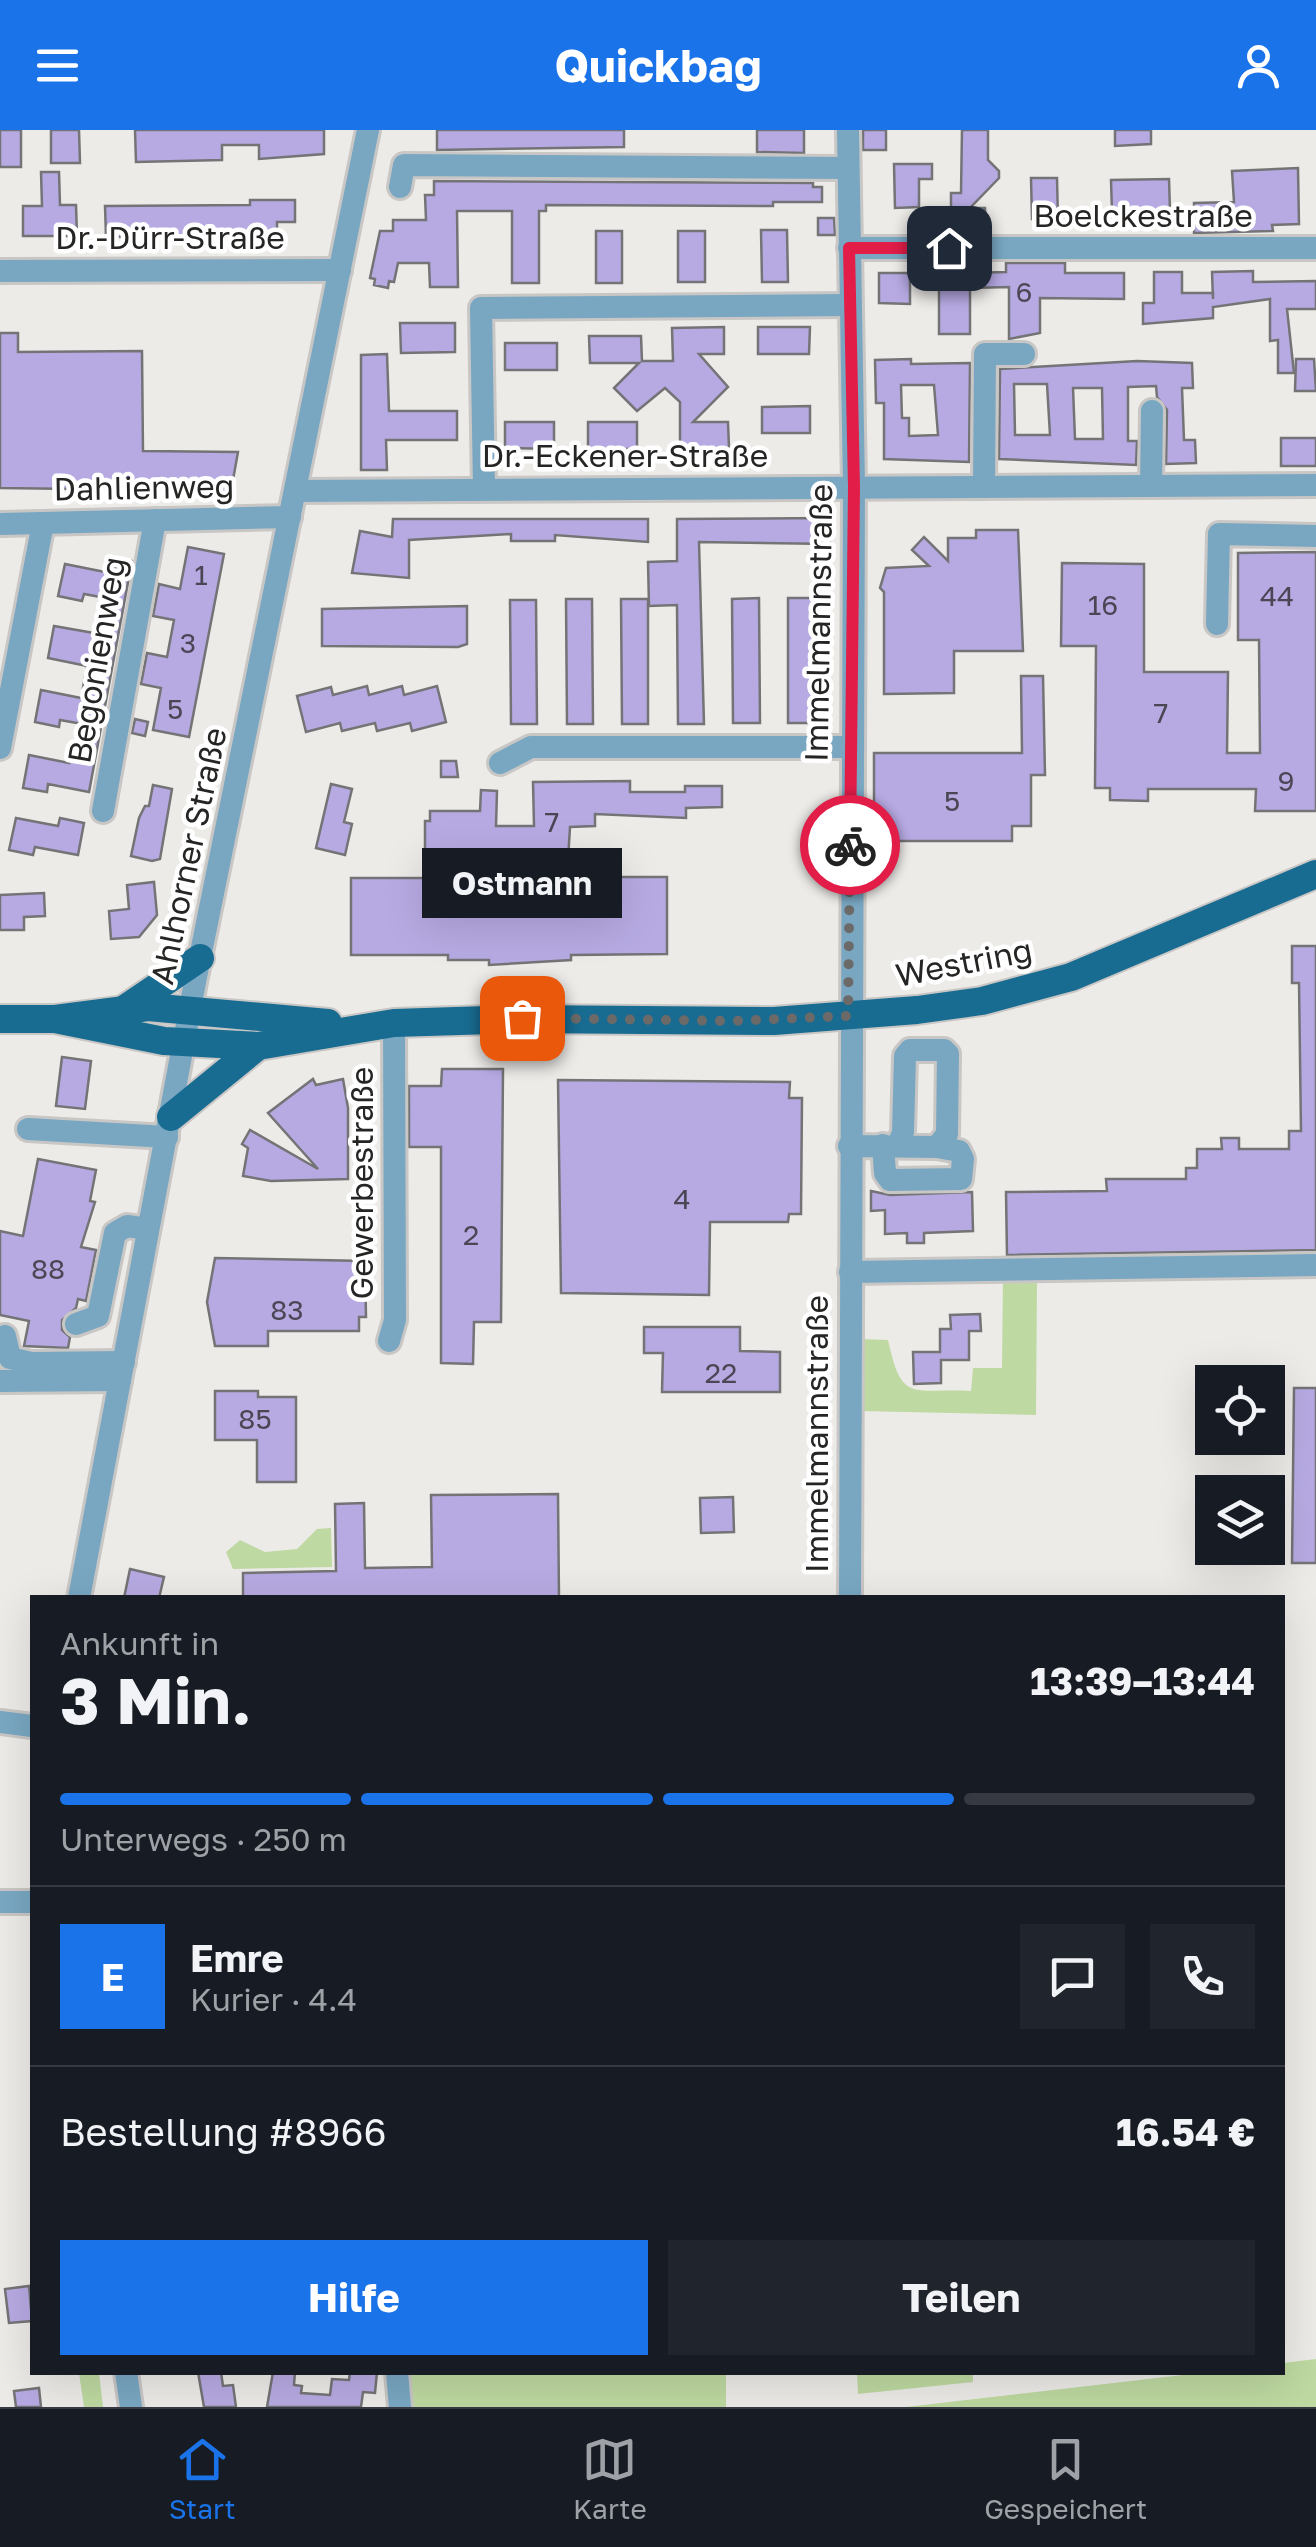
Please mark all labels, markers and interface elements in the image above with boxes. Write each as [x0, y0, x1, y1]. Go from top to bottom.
icon: menu [30, 38, 85, 93]
text: Quickbag [554, 38, 762, 92]
icon: person [1231, 38, 1286, 93]
street label: Boelckestraße [1033, 196, 1253, 234]
pin [907, 206, 992, 291]
street label: Dr.-Dürr-Straße [55, 218, 285, 256]
icon: home [922, 221, 977, 276]
house number: 6 [1016, 275, 1032, 308]
street label: Dr.-Eckener-Straße [482, 436, 768, 474]
street label: Dahlienweg [53, 466, 235, 508]
street label: Immelmannstraße [797, 483, 839, 762]
street label: Begonienweg [59, 554, 133, 766]
house number: 1 [194, 558, 208, 591]
house number: 44 [1260, 579, 1294, 612]
house number: 16 [1088, 588, 1118, 621]
house number: 3 [180, 626, 196, 659]
house number: 5 [167, 692, 183, 725]
house number: 7 [1154, 696, 1168, 729]
street label: Ahlhorner Straße [142, 724, 234, 988]
house number: 9 [1278, 764, 1294, 797]
house number: 5 [944, 784, 960, 817]
courier [800, 795, 900, 895]
house number: 7 [545, 805, 559, 838]
icon: bike [823, 818, 878, 873]
callout: Ostmann [422, 848, 622, 918]
text: Ostmann [452, 864, 592, 902]
street label: Westring [892, 930, 1035, 994]
pin [480, 976, 565, 1061]
icon: bag [495, 991, 550, 1046]
street label: Gewerbestraße [342, 1067, 380, 1299]
house number: 4 [673, 1182, 691, 1215]
house number: 2 [463, 1218, 479, 1251]
house number: 88 [31, 1252, 65, 1285]
house number: 83 [270, 1293, 304, 1326]
street label: Immelmannstraße [797, 1295, 835, 1573]
house number: 22 [705, 1356, 737, 1389]
map controls [1195, 1365, 1285, 1565]
button: locate [1195, 1365, 1285, 1455]
house number: 85 [238, 1402, 272, 1435]
button: layers [1195, 1475, 1285, 1565]
text: Ankunft in [60, 1624, 219, 1662]
text: 13:39–13:44 [1030, 1658, 1255, 1703]
text: 3 Min. [60, 1660, 252, 1738]
text: Unterwegs · 250 m [60, 1820, 347, 1858]
button: chat [1020, 1924, 1125, 2029]
button: phone [1150, 1924, 1255, 2029]
text: Emre [190, 1935, 284, 1980]
text: E [101, 1954, 124, 1999]
text: Kurier · 4.4 [190, 1980, 357, 2018]
text: Bestellung #8966 [60, 2109, 386, 2154]
text: 16.54 € [1116, 2109, 1255, 2154]
button: Hilfe [60, 2240, 648, 2355]
button: Teilen [668, 2240, 1255, 2355]
tab: Start [169, 2432, 236, 2525]
tab: Karte [573, 2432, 647, 2525]
tab: Gespeichert [984, 2432, 1147, 2525]

